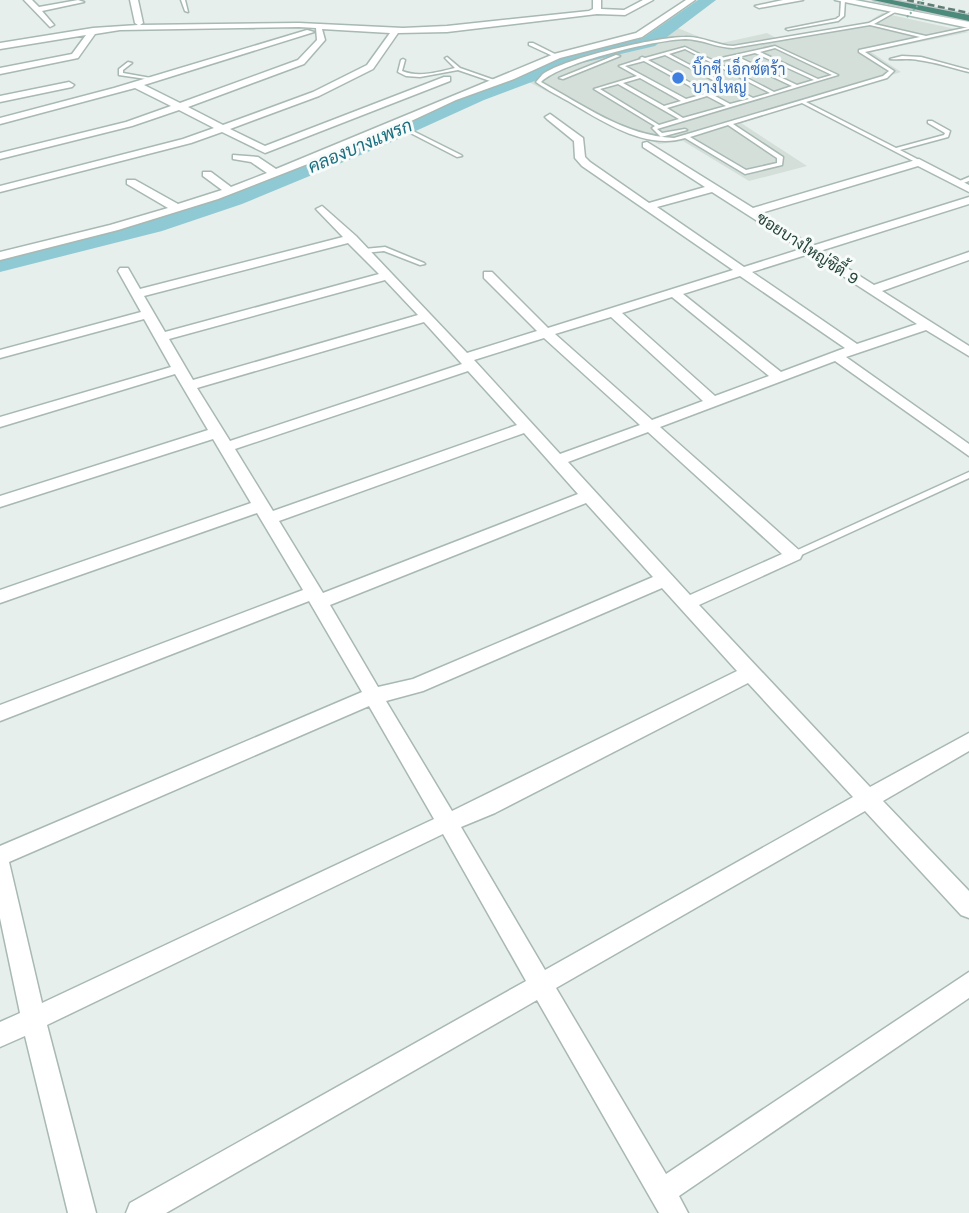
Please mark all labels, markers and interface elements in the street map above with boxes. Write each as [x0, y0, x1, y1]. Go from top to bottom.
place label: บิ๊กซี เอ็กซ์ตร้า บางใหญ่ [692, 56, 786, 97]
marker: บิ๊กซี เอ็กซ์ตร้า บางใหญ่ [670, 70, 686, 86]
water label: คลองบางแพรก [305, 114, 415, 177]
street label: ซอยบางใหญ่ซิตี้ 9 [753, 204, 865, 289]

